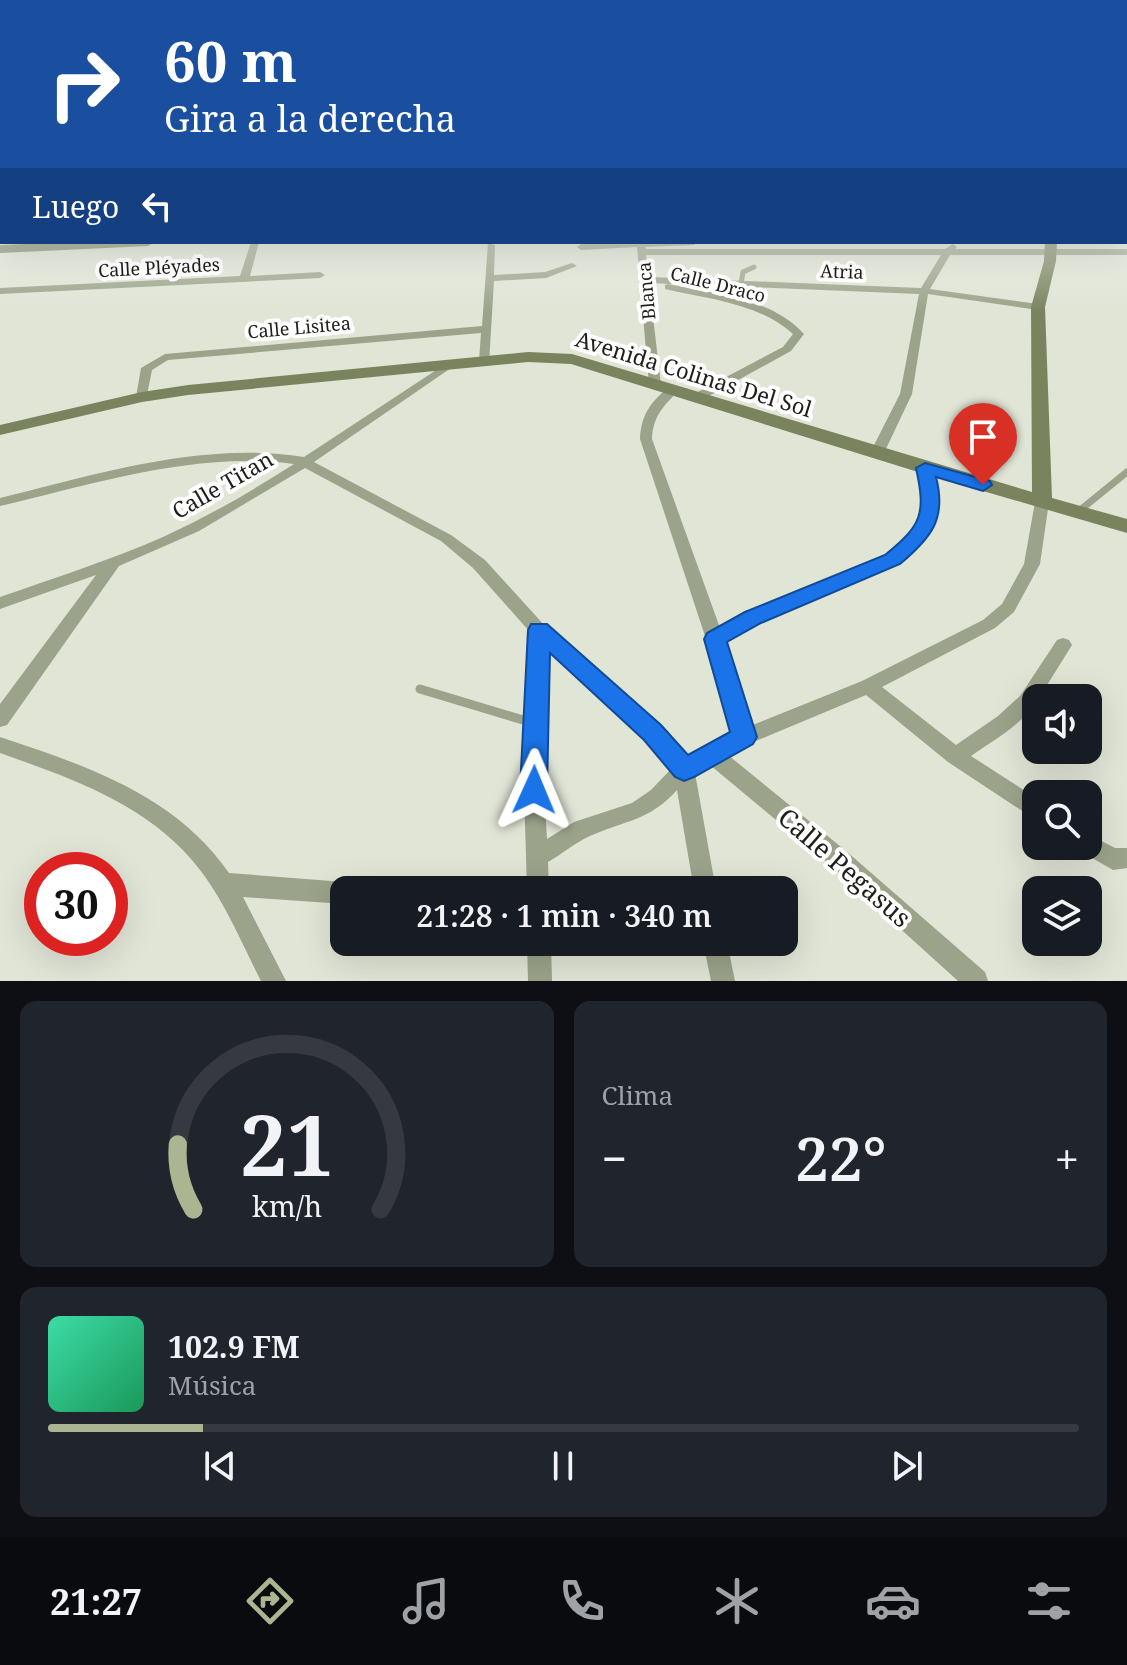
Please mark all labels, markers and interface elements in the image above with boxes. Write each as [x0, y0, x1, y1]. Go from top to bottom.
text: 60 m [164, 22, 297, 98]
icon: right [32, 32, 136, 136]
text: Gira a la derecha [164, 94, 456, 143]
icon: left [135, 184, 179, 228]
text: Luego [32, 186, 119, 227]
street label: Calle Pléyades [98, 252, 220, 282]
street label: Atria [820, 258, 864, 284]
street label: Blanca [632, 261, 660, 321]
street label: Calle Draco [668, 261, 768, 307]
street label: Calle Lisitea [246, 311, 352, 343]
street label: Avenida Colinas Del Sol [572, 323, 816, 423]
pin [949, 403, 1017, 485]
icon: arrive [961, 415, 1005, 459]
street label: Calle Titan [166, 443, 278, 525]
map controls [1022, 684, 1102, 956]
button: sound [1022, 684, 1102, 764]
position arrow [492, 748, 576, 832]
button: search [1022, 780, 1102, 860]
street label: Calle Pegasus [771, 799, 919, 935]
speed limit sign: 30 [24, 852, 128, 956]
button: layers [1022, 876, 1102, 956]
text: 21:28 · 1 min · 340 m [416, 895, 712, 936]
text: Clima [602, 1077, 673, 1113]
text: 21 [240, 1087, 334, 1200]
text: 22° [795, 1117, 886, 1199]
text: − [602, 1128, 627, 1188]
text: + [1054, 1128, 1079, 1188]
text: km/h [252, 1186, 322, 1225]
text: 102.9 FM [168, 1326, 300, 1367]
text: Música [168, 1367, 256, 1403]
icon: previous [198, 1444, 242, 1488]
icon: pause [541, 1444, 585, 1488]
icon: next [885, 1444, 929, 1488]
icon: directions [242, 1573, 298, 1629]
icon: music [398, 1573, 454, 1629]
icon: phone [554, 1573, 610, 1629]
icon: climate [709, 1573, 765, 1629]
icon: car [865, 1573, 921, 1629]
icon: filters [1021, 1573, 1077, 1629]
text: 21:27 [50, 1577, 142, 1626]

